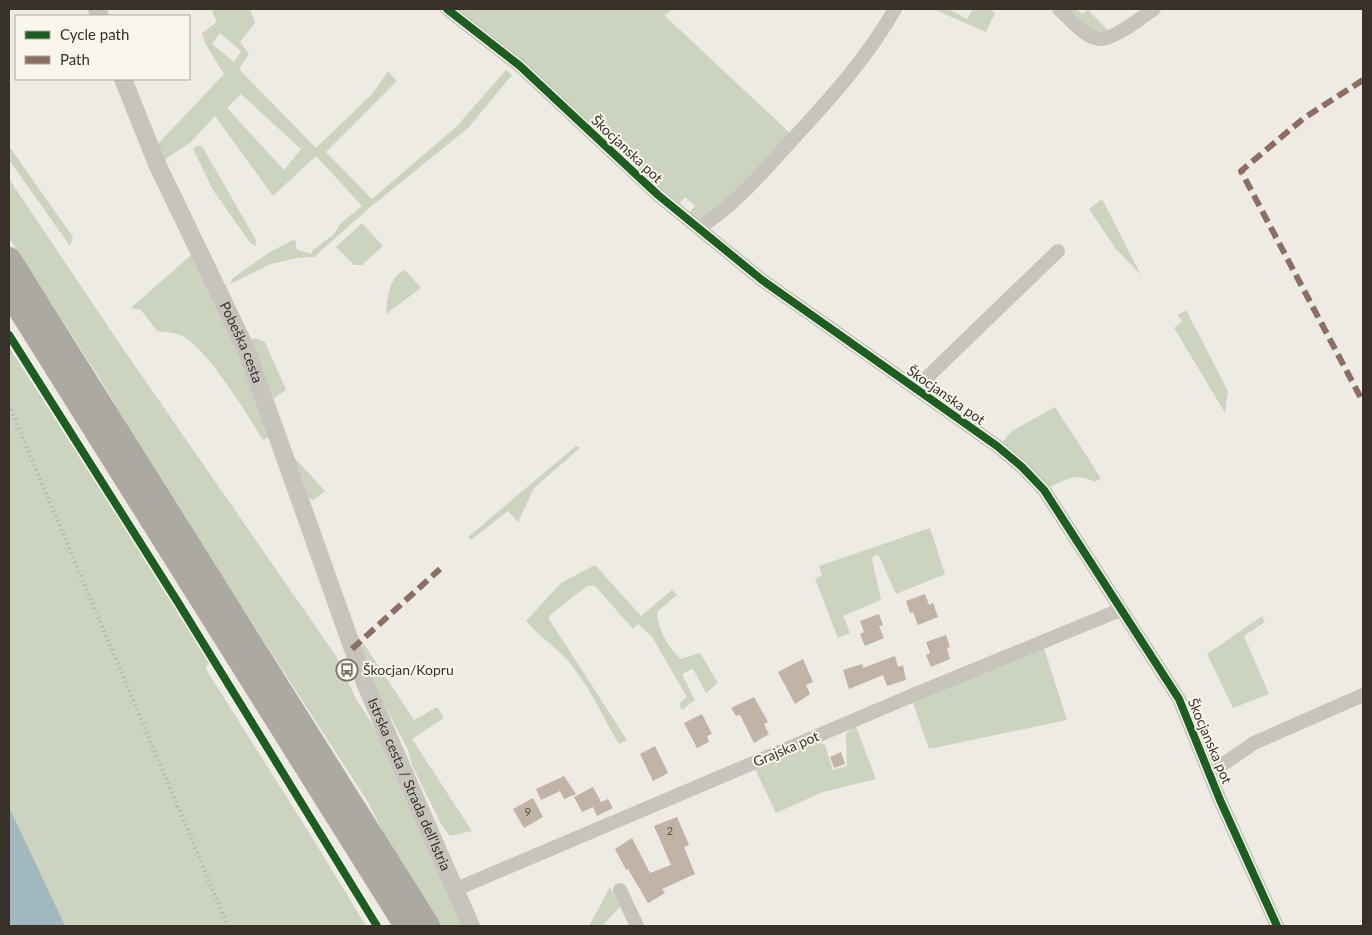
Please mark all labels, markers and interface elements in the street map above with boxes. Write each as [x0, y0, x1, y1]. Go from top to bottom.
legend [15, 15, 190, 80]
text: Cycle path [60, 25, 129, 43]
text: Path [60, 50, 90, 68]
street label: Škocjanska pot [588, 111, 667, 186]
street label: Pobeška cesta [217, 299, 267, 385]
street label: Škocjanska pot [904, 361, 989, 428]
bus stop icon: Škocjan/Kopru [335, 658, 359, 682]
place label: Škocjan/Kopru [363, 661, 454, 678]
street label: Istrska cesta / Strada dell'Istria [365, 695, 455, 873]
street label: Škocjanska pot [1185, 695, 1236, 786]
street label: Grajska pot [750, 727, 821, 770]
house number: 9 [525, 805, 531, 818]
house number: 2 [667, 824, 673, 837]

